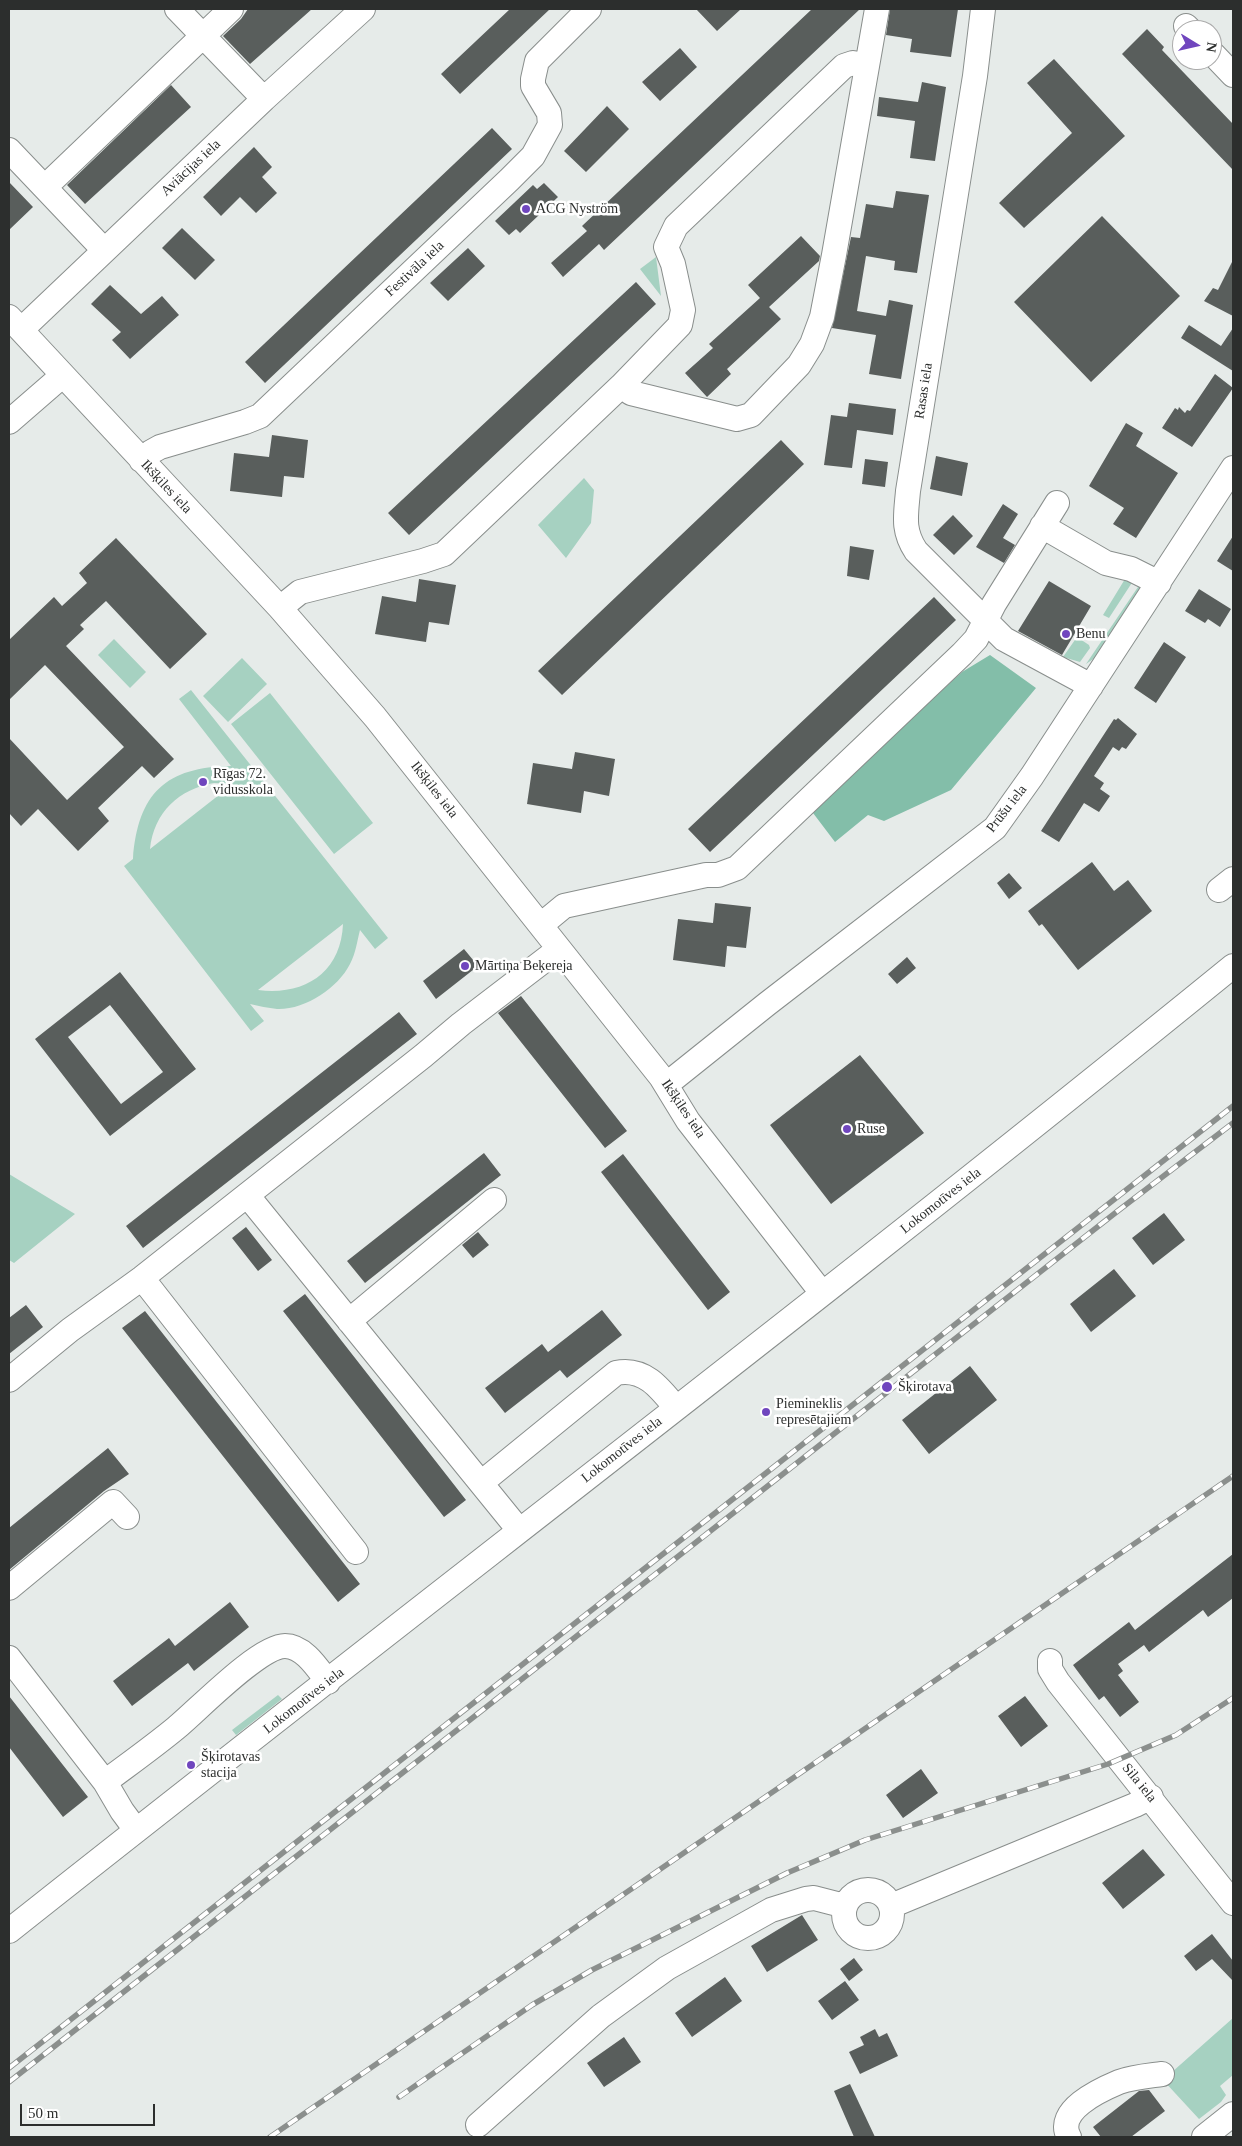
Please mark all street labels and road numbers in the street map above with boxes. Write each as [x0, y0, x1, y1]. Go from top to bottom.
street label: Aviācijas iela [158, 136, 224, 200]
street label: Festivāla iela [382, 238, 448, 300]
street label: Rasas iela [911, 362, 937, 420]
street label: Ikšķiles iela [137, 457, 195, 517]
street label: Ikšķiles iela [407, 758, 461, 822]
street label: Prūšu iela [983, 782, 1031, 836]
street label: Ikšķiles iela [657, 1076, 709, 1142]
street label: Lokomotīves iela [897, 1164, 985, 1238]
street label: Lokomotīves iela [578, 1413, 666, 1487]
street label: Lokomotīves iela [260, 1664, 348, 1738]
street label: Sila iela [1118, 1760, 1160, 1806]

